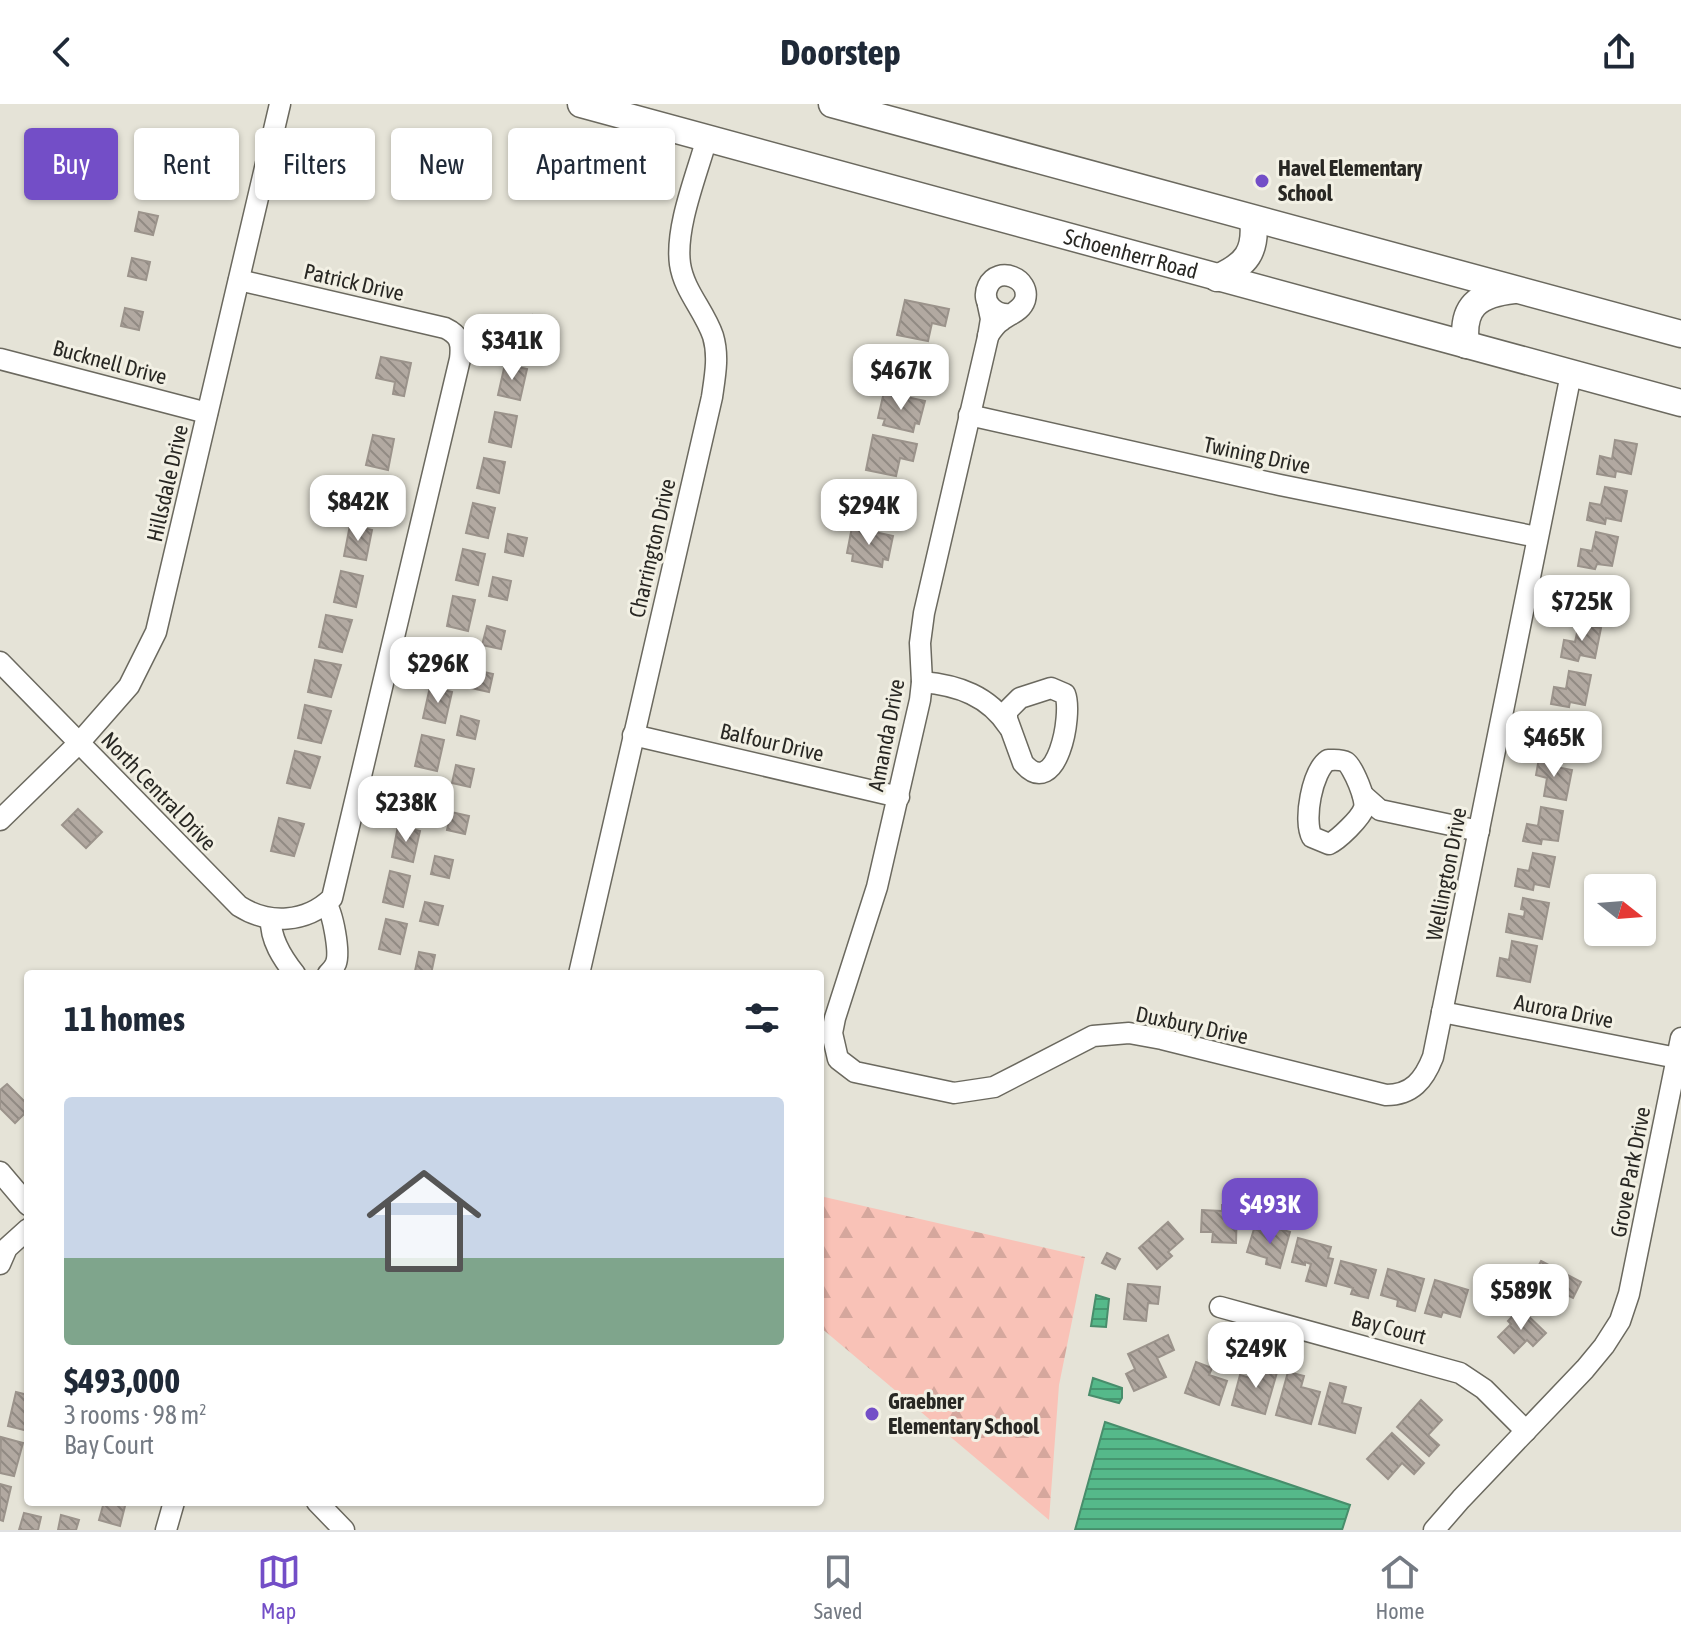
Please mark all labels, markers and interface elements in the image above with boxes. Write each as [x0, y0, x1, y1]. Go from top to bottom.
icon: back [40, 30, 84, 74]
icon: share [1597, 30, 1641, 74]
text: Doorstep [780, 31, 901, 73]
chip: Buy [24, 128, 118, 200]
chip: Rent [134, 128, 239, 200]
chip: Filters [255, 128, 375, 200]
chip: New [391, 128, 492, 200]
chip: Apartment [508, 128, 675, 200]
place label: Havel Elementary School [1278, 155, 1422, 206]
marker: Havel Elementary School [1253, 172, 1271, 190]
street label: Schoenherr Road [1061, 223, 1201, 284]
street label: Patrick Drive [301, 258, 407, 306]
pin: $341K [456, 314, 568, 382]
text: $341K [482, 325, 542, 355]
street label: Bucknell Drive [50, 334, 170, 390]
pin: $467K [845, 344, 957, 412]
text: $467K [871, 355, 931, 385]
street label: Hillsdale Drive [141, 422, 193, 544]
street label: Twining Drive [1201, 431, 1313, 479]
pin: $842K [302, 475, 414, 543]
street label: Charrington Drive [623, 476, 681, 620]
pin: $294K [813, 479, 925, 547]
text: $842K [328, 486, 388, 516]
text: $294K [839, 490, 899, 520]
pin: $725K [1526, 575, 1638, 643]
text: $725K [1552, 586, 1612, 616]
pin: $296K [382, 637, 494, 705]
text: $296K [408, 648, 468, 678]
street label: Amanda Drive [862, 677, 910, 793]
pin: $465K [1498, 711, 1610, 779]
street label: Balfour Drive [718, 717, 826, 767]
text: $465K [1524, 722, 1584, 752]
street label: North Central Drive [96, 726, 222, 856]
pin: $238K [350, 776, 462, 844]
text: $238K [376, 787, 436, 817]
street label: Wellington Drive [1420, 805, 1472, 943]
north arrow [1584, 874, 1656, 946]
map controls [1584, 874, 1656, 946]
street label: Aurora Drive [1512, 989, 1616, 1033]
icon: filters [740, 996, 784, 1040]
text: 11 homes [64, 999, 185, 1038]
street label: Duxbury Drive [1133, 1000, 1251, 1050]
street label: Grove Park Drive [1605, 1104, 1655, 1240]
icon: home [352, 1149, 496, 1293]
pin: $493K [1214, 1178, 1326, 1246]
text: $493K [1240, 1189, 1300, 1219]
pin: $589K [1465, 1264, 1577, 1332]
text: $589K [1491, 1275, 1551, 1305]
street label: Bay Court [1349, 1305, 1429, 1349]
pin: $249K [1200, 1322, 1312, 1390]
text: $249K [1226, 1333, 1286, 1363]
text: $493,000 [64, 1361, 180, 1400]
place label: Graebner Elementary School [888, 1388, 1040, 1439]
text: 3 rooms · 98 m² [64, 1400, 206, 1430]
marker: Graebner Elementary School [863, 1405, 881, 1423]
text: Bay Court [64, 1430, 154, 1460]
tab: Map [257, 1550, 301, 1624]
tab: Saved [814, 1550, 862, 1624]
tab: Home [1375, 1550, 1424, 1624]

